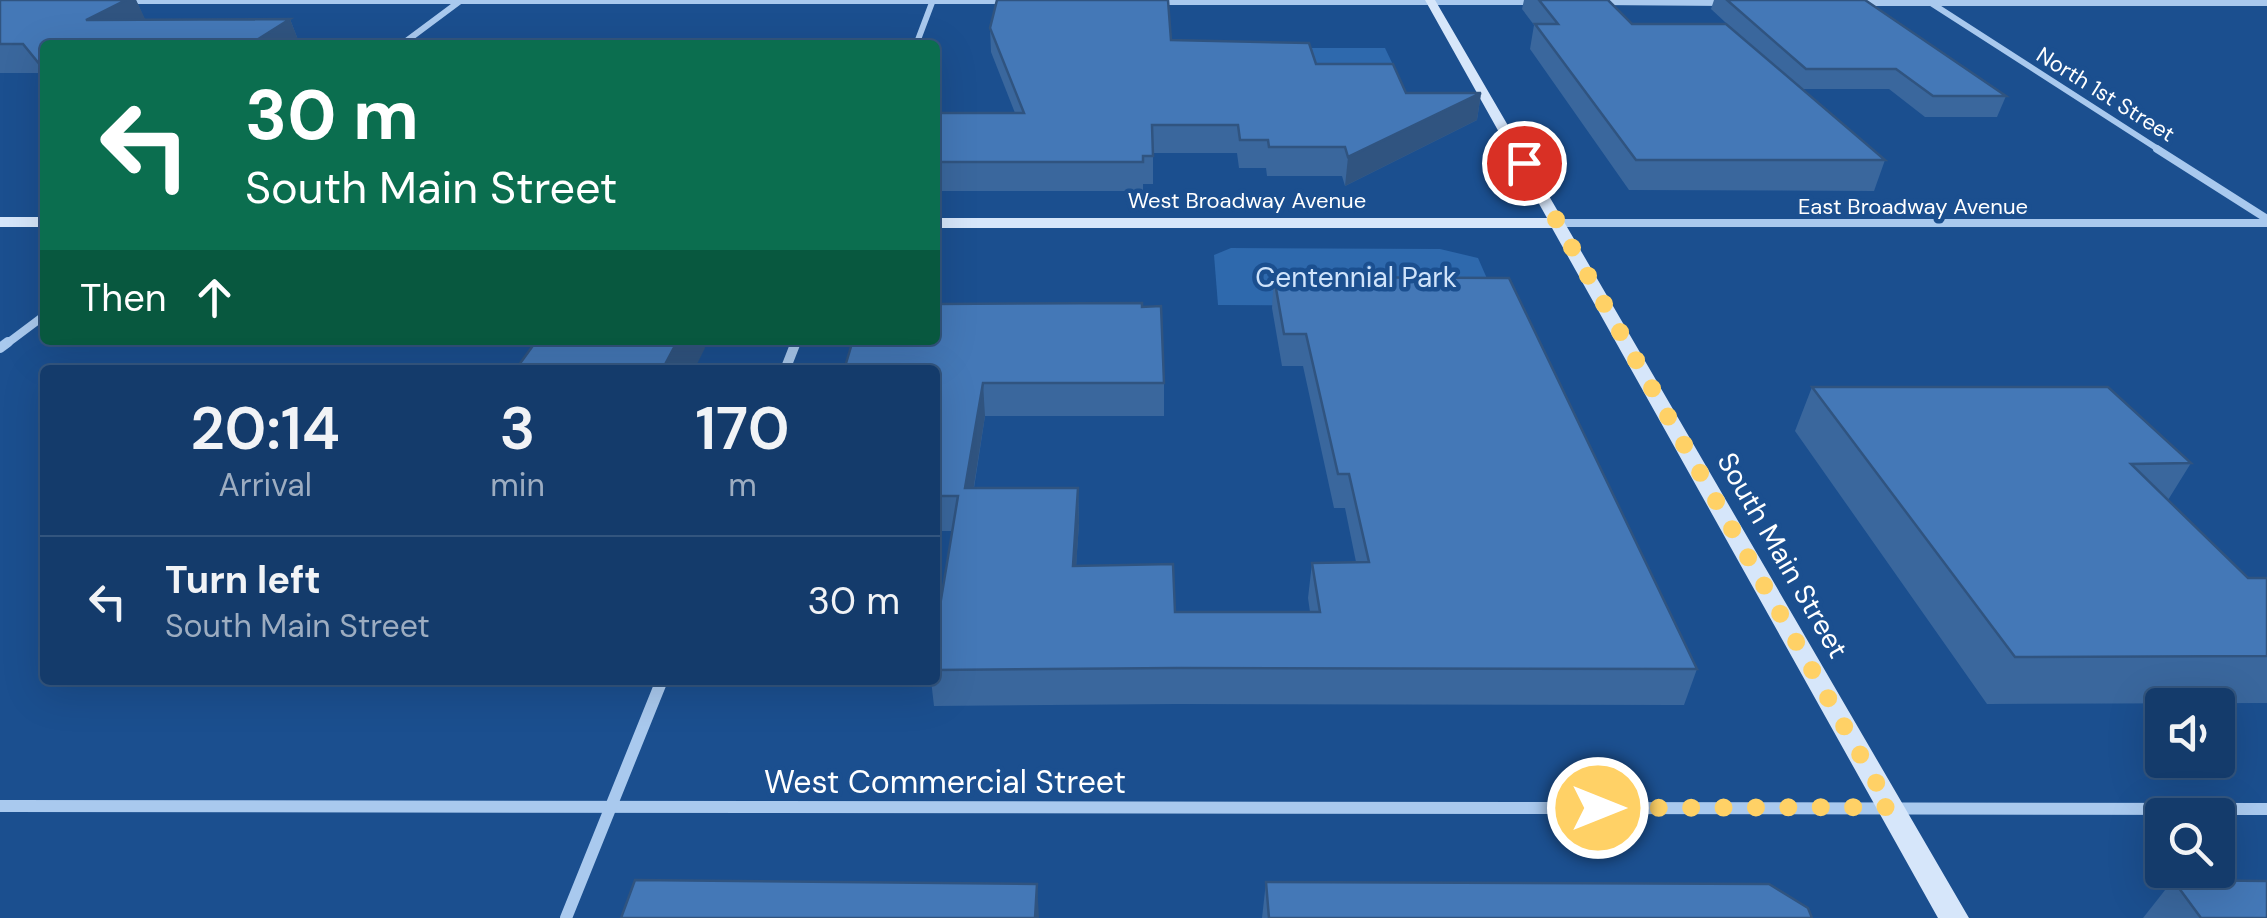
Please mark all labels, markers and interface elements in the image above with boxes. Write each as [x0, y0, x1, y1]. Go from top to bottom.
street label: North 1st Street [2031, 40, 2180, 149]
text: 30 m [245, 70, 419, 161]
icon: left [80, 80, 210, 210]
pin [1482, 121, 1567, 206]
icon: arrive [1497, 136, 1552, 191]
text: South Main Street [245, 158, 618, 217]
street label: West Broadway Avenue [1128, 186, 1366, 215]
street label: East Broadway Avenue [1798, 192, 2028, 221]
park label: Centennial Park [1255, 259, 1457, 296]
icon: ahead [187, 270, 242, 325]
text: Then [80, 273, 167, 323]
text: 20:14 [190, 389, 340, 468]
text: 3 [500, 389, 536, 468]
text: 170 [695, 389, 790, 468]
street label: South Main Street [1709, 446, 1857, 665]
text: Arrival [219, 464, 312, 506]
text: min [490, 464, 545, 506]
text: m [728, 464, 757, 506]
text: Turn left [165, 555, 321, 605]
icon: left [80, 574, 135, 629]
text: 30 m [808, 576, 900, 626]
text: South Main Street [165, 605, 430, 647]
map controls [2145, 688, 2235, 888]
button: sound [2145, 688, 2235, 778]
position arrow [1546, 756, 1650, 860]
street label: West Commercial Street [764, 761, 1126, 803]
button: search [2145, 798, 2235, 888]

